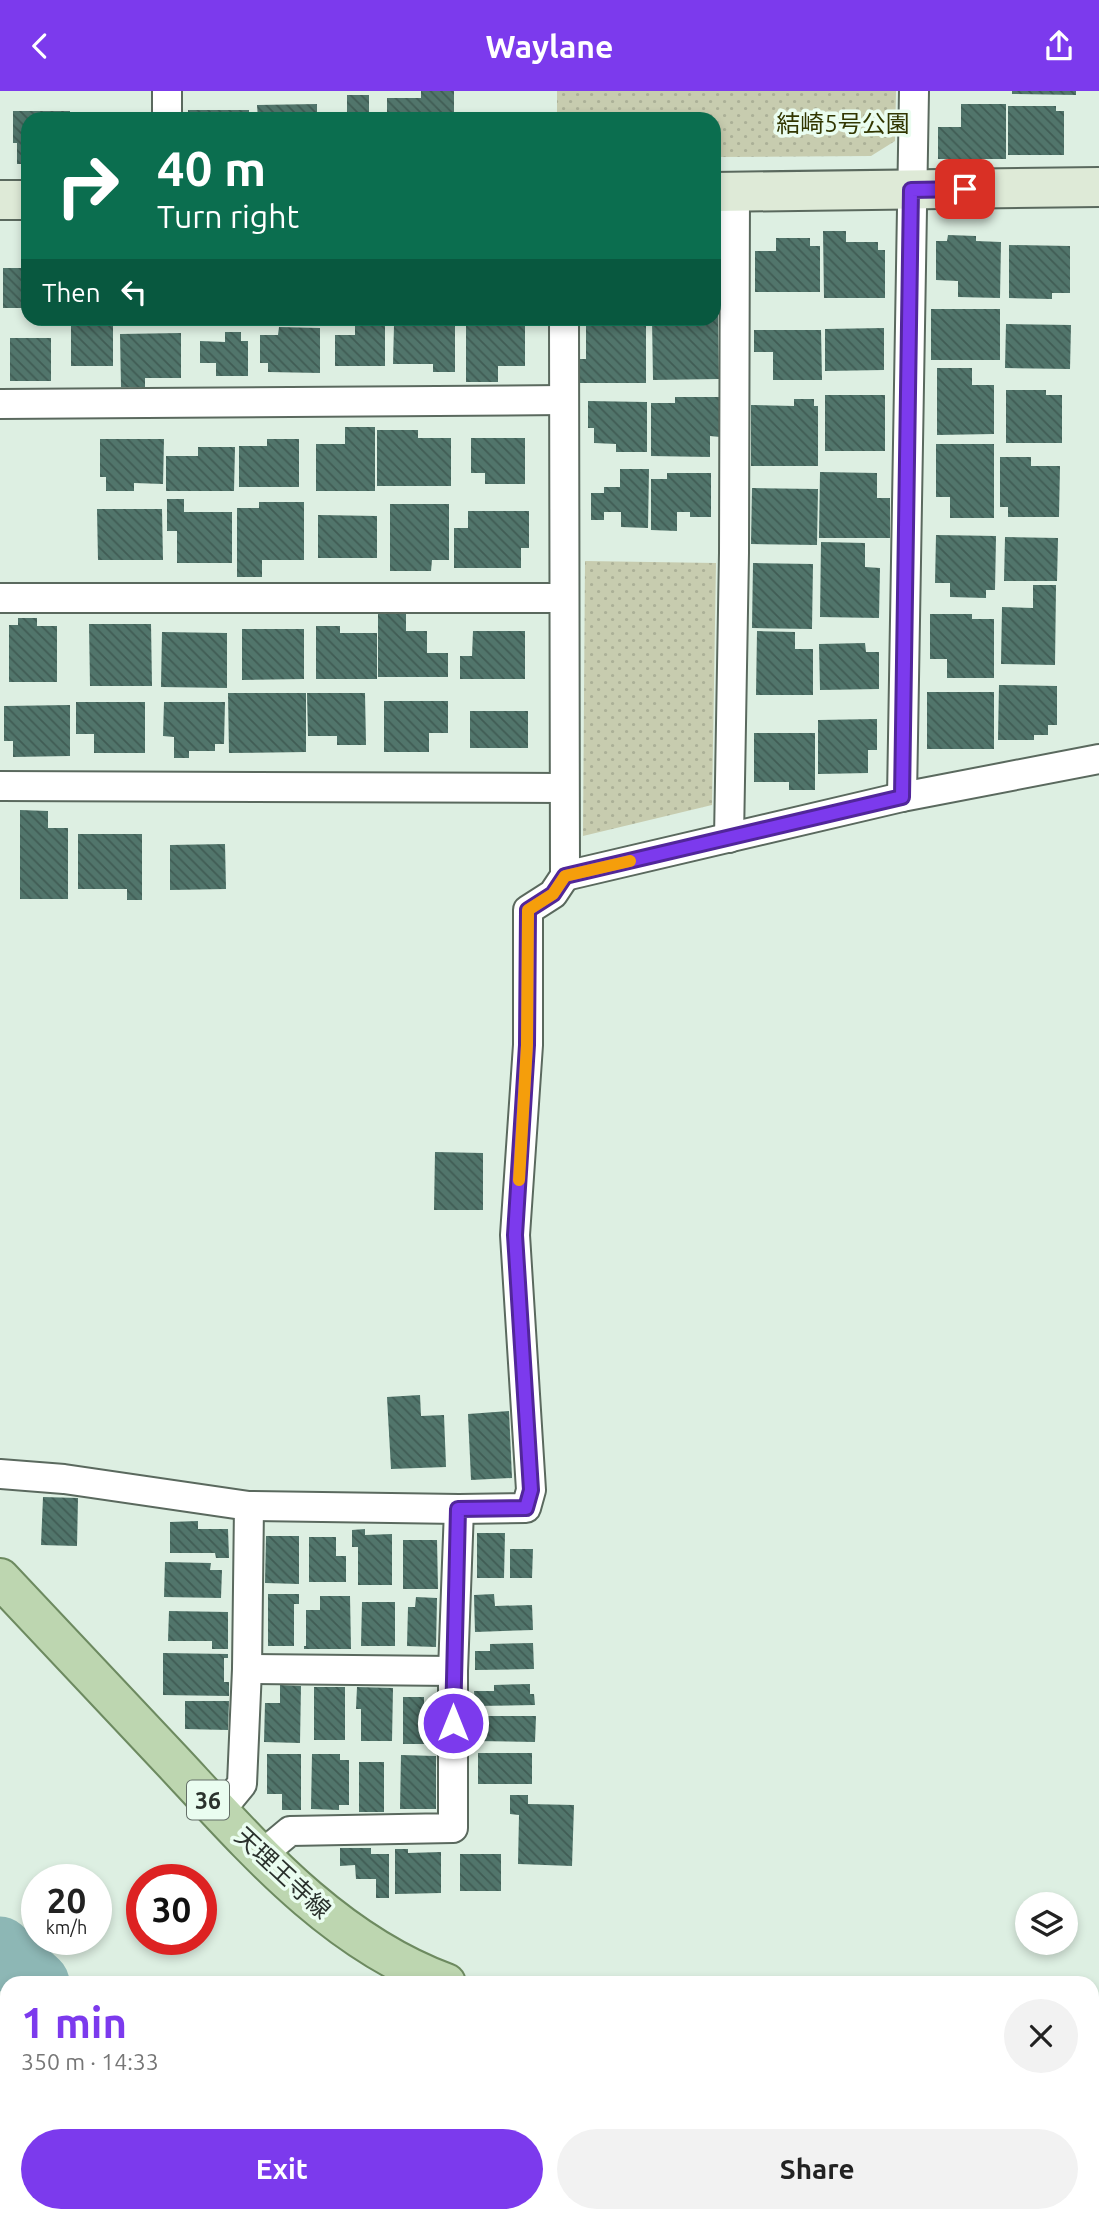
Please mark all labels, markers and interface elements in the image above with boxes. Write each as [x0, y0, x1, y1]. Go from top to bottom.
icon: back [21, 27, 59, 65]
icon: share [1040, 27, 1078, 65]
text: Waylane [486, 28, 613, 64]
park label: 結崎5号公園 [776, 110, 910, 137]
icon: right [42, 140, 133, 231]
text: 40 m [157, 140, 266, 195]
pin [935, 159, 995, 219]
icon: arrive [946, 170, 984, 208]
text: Turn right [157, 198, 299, 234]
icon: left [115, 273, 153, 311]
text: Then [42, 278, 101, 307]
position arrow [416, 1686, 490, 1760]
road number: 36 [187, 1781, 229, 1819]
street label: 天理王寺線 [230, 1822, 336, 1924]
speed limit sign: 30 [126, 1864, 217, 1955]
text: 20 [47, 1880, 86, 1920]
map controls [1015, 1892, 1078, 1955]
button: layers [1015, 1892, 1078, 1955]
text: km/h [46, 1917, 87, 1937]
text: 1 min [21, 1999, 127, 2046]
button: close [1004, 1999, 1078, 2073]
text: 350 m · 14:33 [21, 2049, 159, 2074]
button: Exit [21, 2129, 543, 2209]
button: Share [557, 2129, 1078, 2209]

